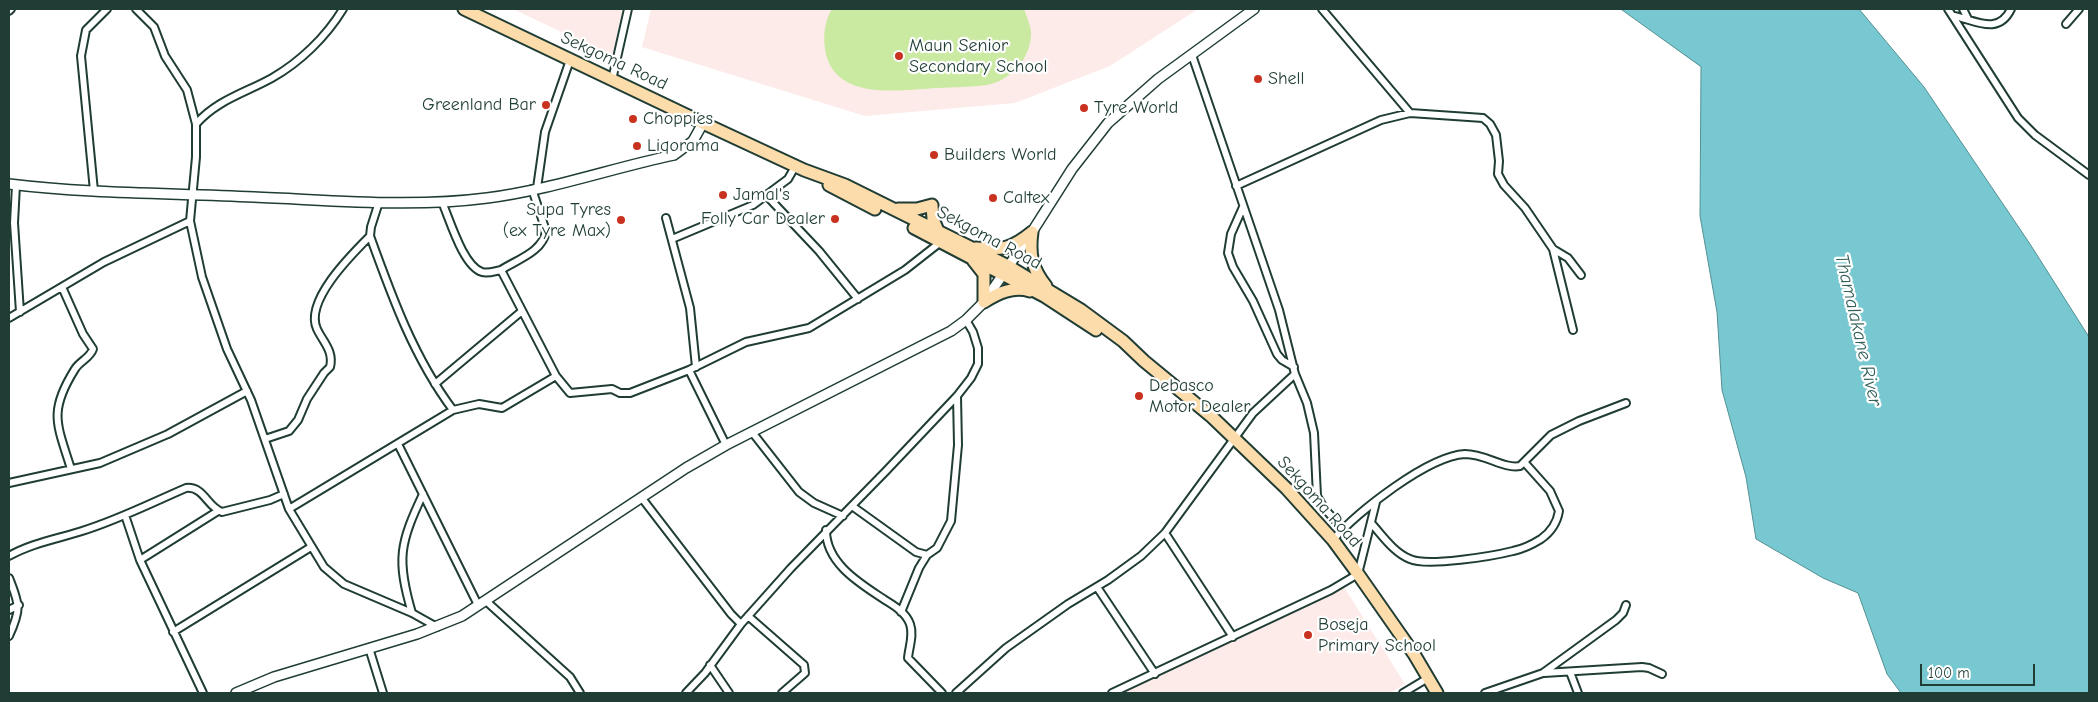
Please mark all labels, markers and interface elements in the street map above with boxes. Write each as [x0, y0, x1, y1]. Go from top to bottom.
street label: Sekgoma Road [557, 27, 671, 95]
place label: Maun Senior Secondary School [909, 35, 1047, 78]
marker: Maun Senior Secondary School [893, 50, 905, 62]
place label: Shell [1268, 68, 1304, 90]
marker: Shell [1252, 73, 1264, 85]
place label: Greenland Bar [422, 94, 536, 116]
place label: Tyre World [1094, 97, 1178, 119]
marker: Greenland Bar [540, 99, 552, 111]
marker: Tyre World [1078, 102, 1090, 114]
place label: Choppies [643, 108, 713, 130]
marker: Choppies [627, 113, 639, 125]
place label: Liqorama [647, 135, 719, 157]
marker: Liqorama [631, 140, 643, 152]
place label: Builders World [944, 144, 1057, 166]
marker: Builders World [928, 149, 940, 161]
place label: Jamal's [733, 184, 790, 206]
place label: Caltex [1003, 187, 1049, 209]
marker: Jamal's [717, 189, 729, 201]
marker: Caltex [987, 192, 999, 204]
place label: Supa Tyres (ex Tyre Max) [503, 199, 611, 242]
street label: Sekgoma Road [933, 201, 1045, 275]
place label: Folly Car Dealer [701, 208, 825, 230]
marker: Folly Car Dealer [829, 213, 841, 225]
marker: Supa Tyres (ex Tyre Max) [615, 214, 627, 226]
water label: Thamalakane River [1829, 252, 1887, 408]
place label: Debasco Motor Dealer [1149, 375, 1250, 418]
marker: Debasco Motor Dealer [1133, 390, 1145, 402]
street label: Sekgoma Road [1272, 452, 1366, 552]
place label: Boseja Primary School [1318, 614, 1436, 656]
marker: Boseja Primary School [1302, 629, 1314, 641]
scale bar [1923, 654, 2038, 686]
text: 100 m [1928, 664, 1970, 682]

